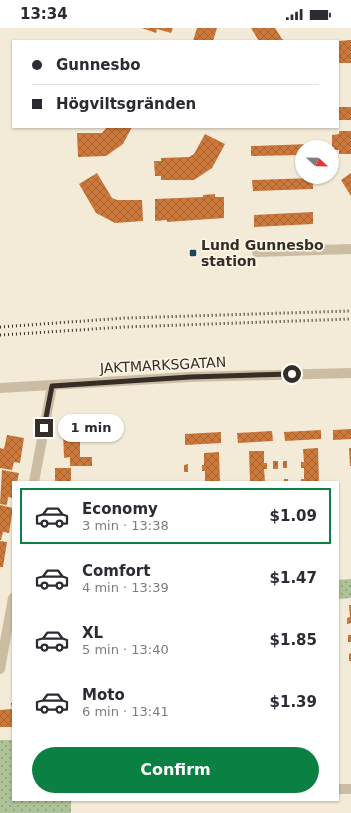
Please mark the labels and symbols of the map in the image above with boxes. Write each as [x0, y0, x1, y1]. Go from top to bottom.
north arrow [295, 140, 339, 184]
place label: Lund Gunnesbo station [201, 237, 324, 269]
marker: Lund Gunnesbo station [188, 248, 198, 258]
street label: JAKTMARKSGATAN [98, 354, 227, 376]
route start [283, 365, 301, 383]
callout: 1 min [58, 414, 124, 442]
route end [35, 419, 53, 437]

